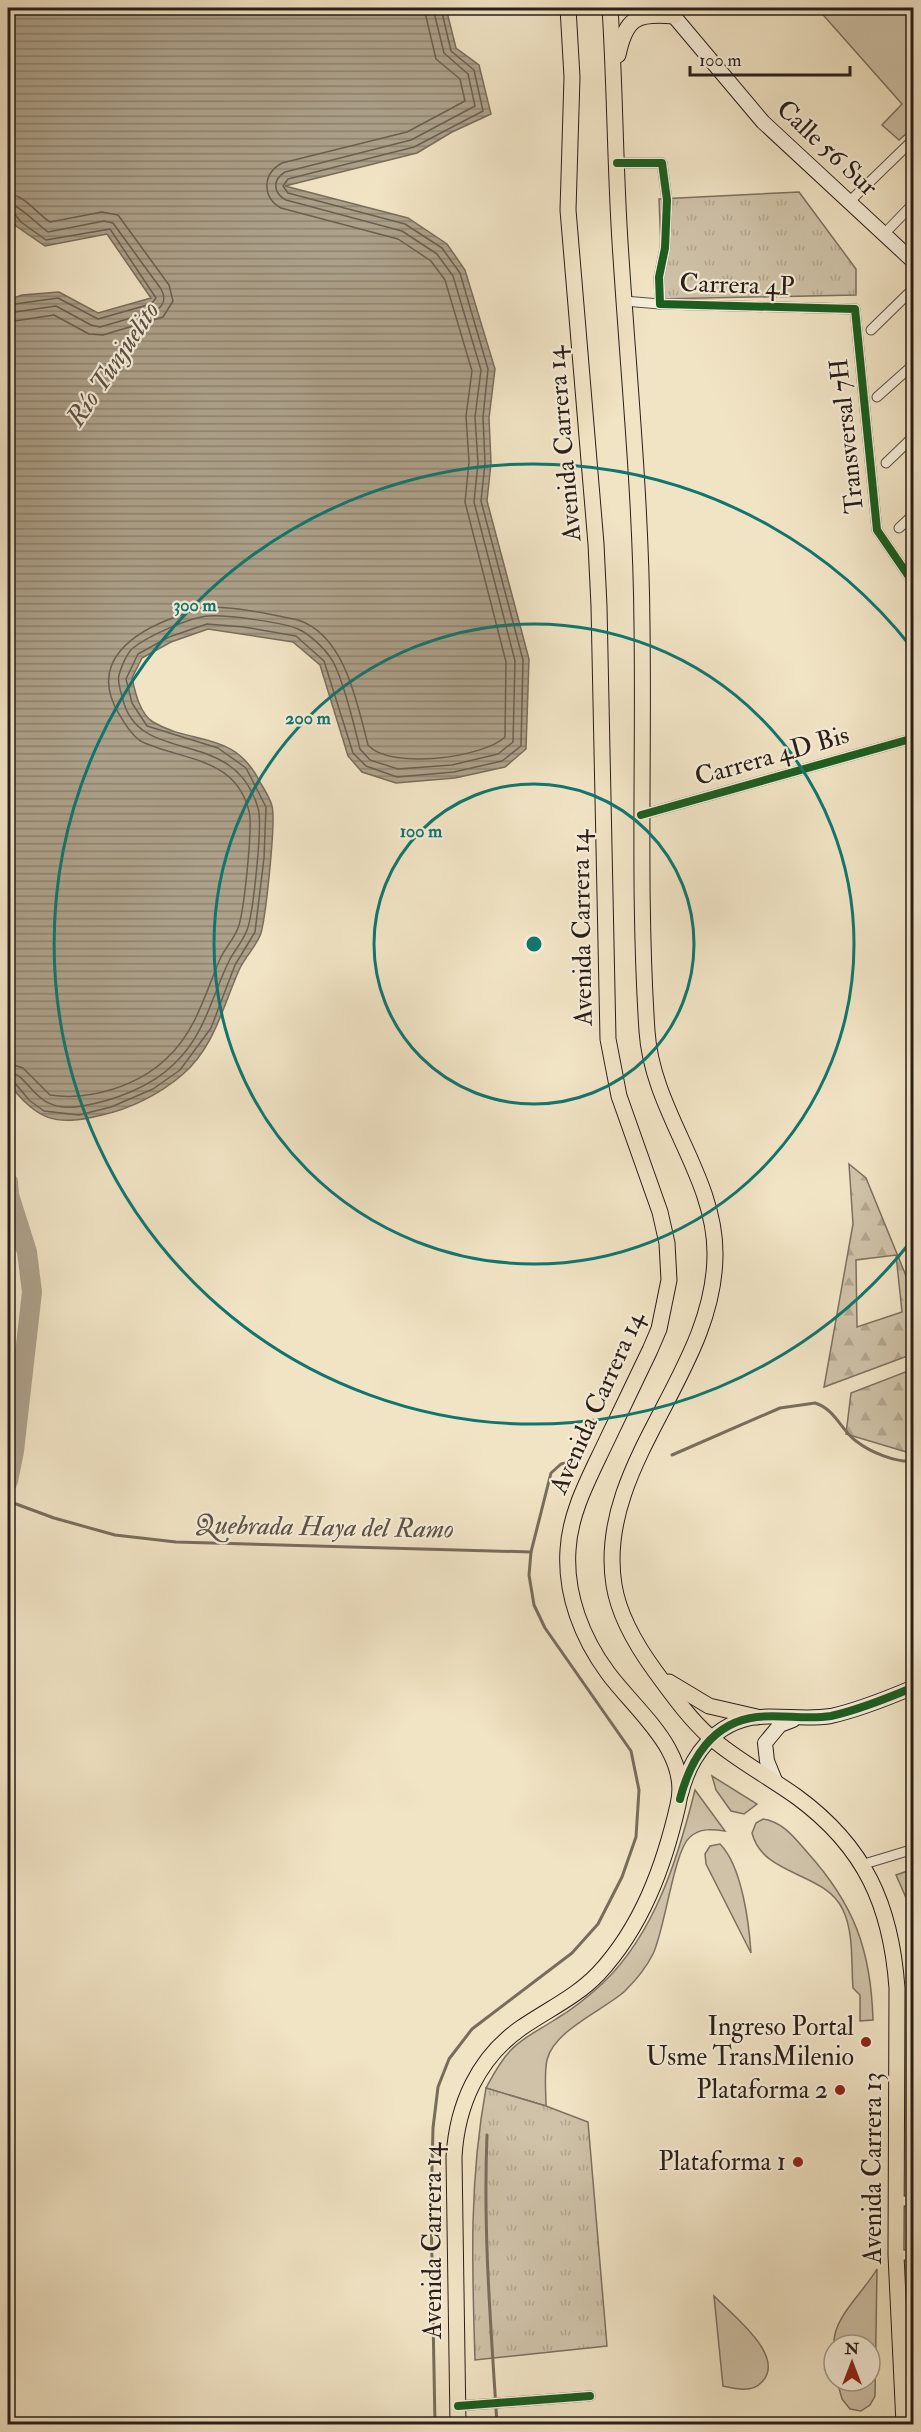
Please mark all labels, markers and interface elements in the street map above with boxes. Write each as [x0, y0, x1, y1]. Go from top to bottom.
scale bar [690, 39, 850, 77]
text: 100 m [699, 49, 742, 72]
street label: Calle 56 Sur [770, 93, 884, 203]
street label: Carrera 4P [679, 267, 795, 303]
water label: Río Tunjuelito [59, 295, 167, 433]
street label: Avenida Carrera 14 [539, 344, 589, 544]
street label: Transversal 7H [823, 357, 871, 515]
text: 300 m [173, 594, 218, 617]
text: 200 m [285, 707, 332, 730]
street label: Carrera 4D Bis [691, 719, 853, 793]
text: 100 m [400, 820, 443, 843]
street label: Avenida Carrera 14 [564, 829, 600, 1027]
centre of rings [524, 934, 544, 954]
street label: Avenida Carrera 14 [542, 1306, 652, 1500]
water label: Quebrada Haya del Ramo [194, 1508, 454, 1547]
place label: Ingreso Portal Usme TransMilenio [646, 2011, 854, 2073]
marker: Ingreso Portal Usme TransMilenio [859, 2035, 873, 2049]
street label: Avenida Carrera 13 [857, 2072, 889, 2265]
place label: Plataforma 2 [696, 2074, 828, 2106]
marker: Plataforma 2 [833, 2083, 847, 2097]
street label: Avenida Carrera 14 [417, 2142, 449, 2340]
place label: Plataforma 1 [658, 2146, 786, 2178]
marker: Plataforma 1 [791, 2155, 805, 2169]
north arrow [822, 2333, 882, 2393]
text: N [844, 2339, 860, 2359]

